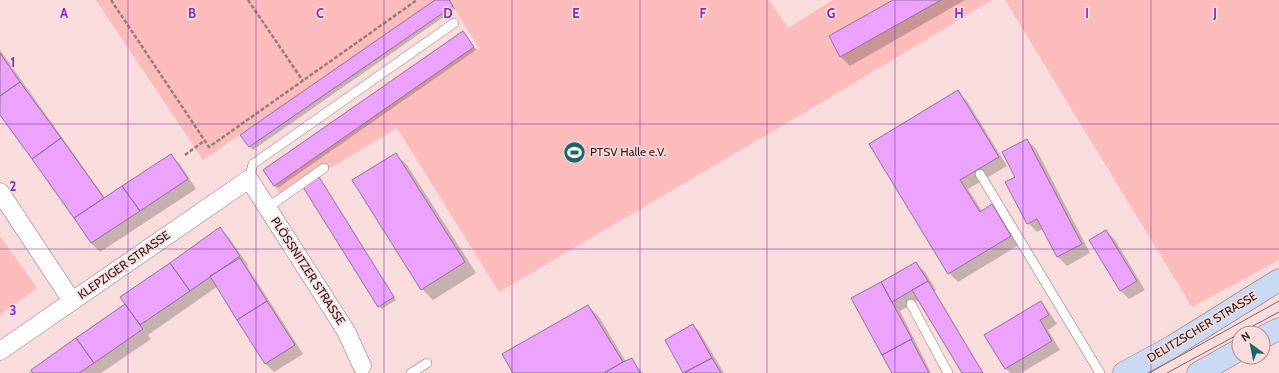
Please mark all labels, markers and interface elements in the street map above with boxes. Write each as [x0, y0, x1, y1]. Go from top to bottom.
text: A [60, 5, 69, 21]
text: B [188, 5, 196, 21]
text: C [316, 5, 324, 21]
text: D [443, 5, 453, 21]
text: E [572, 5, 580, 21]
text: F [700, 5, 707, 21]
text: G [827, 5, 836, 21]
text: H [954, 5, 964, 21]
text: I [1085, 5, 1089, 21]
text: J [1212, 5, 1217, 21]
text: 1 [11, 54, 15, 70]
sports icon: PTSV Halle e.V. [562, 139, 588, 165]
place label: PTSV Halle e.V. [590, 144, 666, 159]
text: 2 [10, 178, 17, 194]
street label: PLÖSSNITZER STRASSE [268, 214, 349, 328]
street label: KLEPZIGER STRASSE [75, 227, 173, 302]
street label: DELITZSCHER STRASSE [1144, 288, 1260, 365]
text: 3 [9, 302, 17, 318]
north arrow [1231, 325, 1271, 365]
text: N [1238, 329, 1253, 345]

